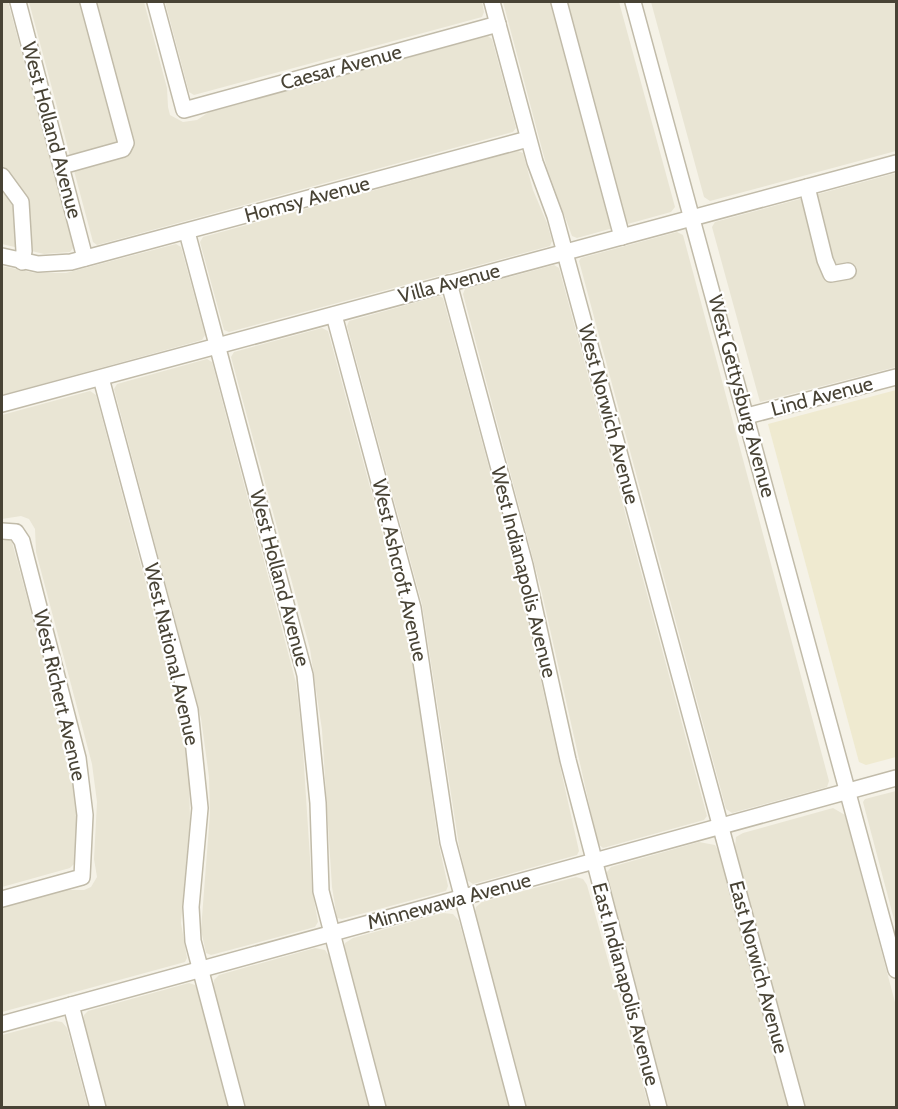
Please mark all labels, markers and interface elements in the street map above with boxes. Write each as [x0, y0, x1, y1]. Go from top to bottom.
street label: West Holland Avenue [17, 39, 87, 221]
street label: Caesar Avenue [278, 39, 404, 95]
street label: Homsy Avenue [242, 171, 372, 227]
street label: Villa Avenue [396, 258, 502, 308]
street label: West Gettysburg Avenue [703, 292, 781, 500]
street label: West Norwich Avenue [573, 321, 645, 507]
street label: Lind Avenue [768, 371, 876, 421]
street label: West Indianapolis Avenue [486, 464, 562, 680]
street label: West Ashcroft Avenue [367, 476, 433, 664]
street label: West Holland Avenue [245, 487, 315, 669]
street label: West National Avenue [139, 560, 205, 748]
street label: West Richert Avenue [29, 607, 91, 783]
street label: Minnewawa Avenue [364, 868, 534, 934]
street label: East Norwich Avenue [724, 878, 794, 1056]
street label: East Indianapolis Avenue [587, 880, 665, 1088]

